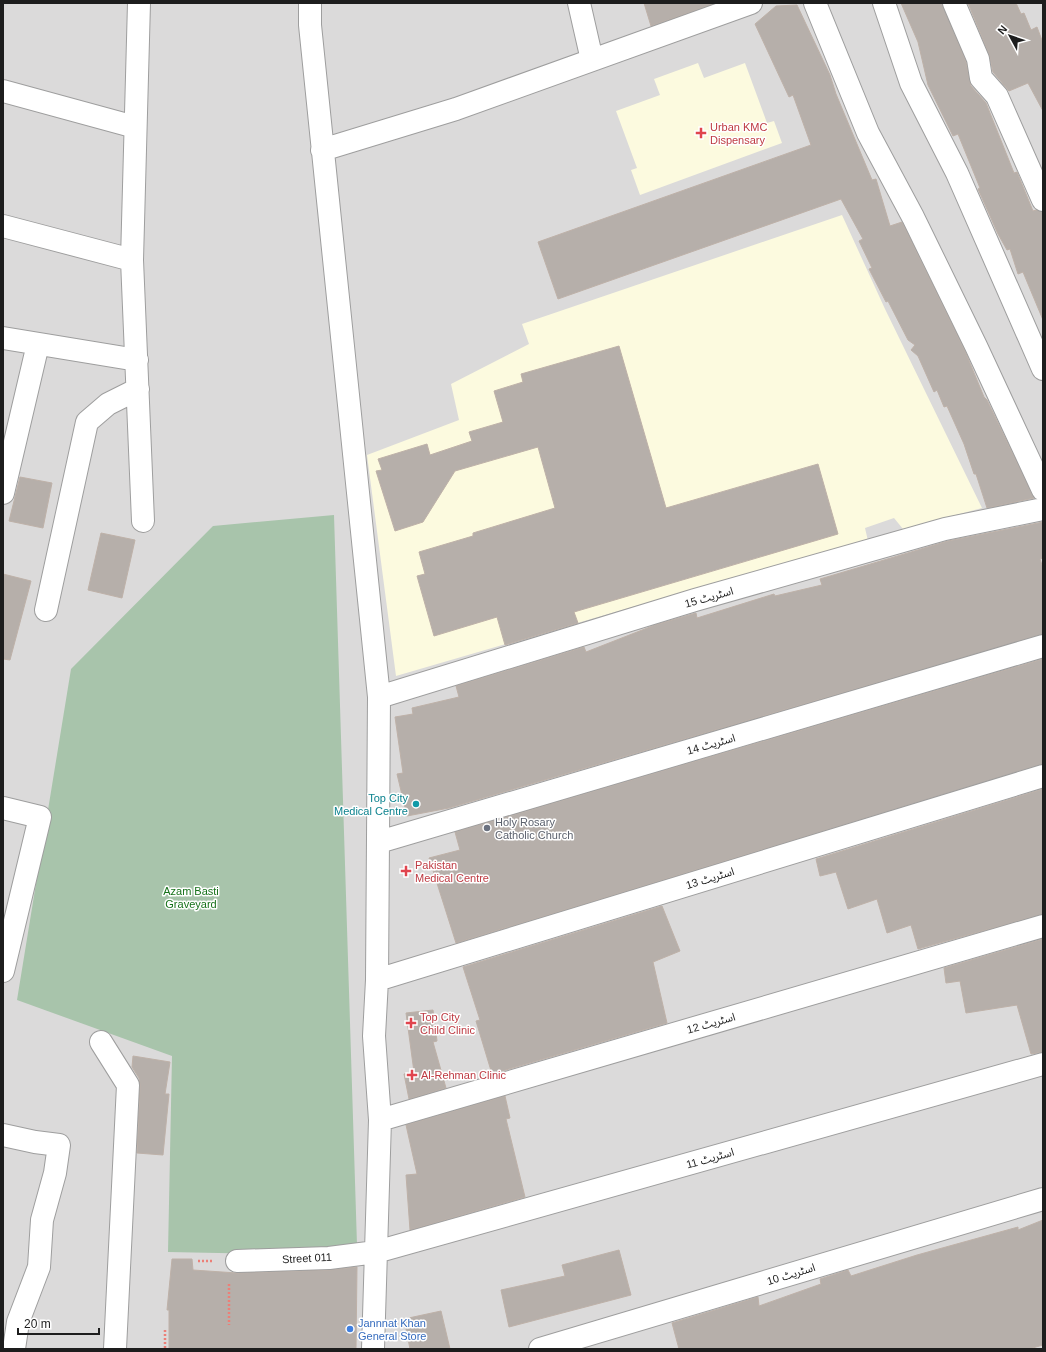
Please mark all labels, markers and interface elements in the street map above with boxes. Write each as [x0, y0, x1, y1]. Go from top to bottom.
north arrow [990, 16, 1030, 56]
text: N [995, 23, 1010, 36]
place label: Urban KMC Dispensary [710, 121, 768, 146]
marker: Urban KMC Dispensary [695, 127, 707, 139]
street label: اسٹریٹ 15 [683, 584, 735, 611]
street label: اسٹریٹ 14 [685, 731, 737, 758]
place label: Top City Medical Centre [334, 792, 408, 817]
marker: Top City Medical Centre [411, 799, 421, 809]
place label: Holy Rosary Catholic Church [495, 816, 573, 841]
marker: Holy Rosary Catholic Church [482, 823, 492, 833]
place label: Pakistan Medical Centre [415, 859, 489, 884]
marker: Pakistan Medical Centre [400, 865, 412, 877]
street label: اسٹریٹ 13 [684, 865, 736, 892]
park label: Azam Basti Graveyard [163, 885, 219, 910]
street label: اسٹریٹ 12 [685, 1010, 737, 1037]
place label: Top City Child Clinic [420, 1011, 476, 1036]
marker: Top City Child Clinic [405, 1017, 417, 1029]
marker: Al-Rehman Clinic [406, 1069, 418, 1081]
place label: Al-Rehman Clinic [421, 1069, 506, 1081]
street label: اسٹریٹ 11 [685, 1145, 736, 1172]
street label: Street 011 [282, 1251, 332, 1265]
street label: اسٹریٹ 10 [765, 1261, 817, 1288]
scale bar [18, 1310, 99, 1336]
text: 20 m [24, 1317, 51, 1331]
place label: Jannnat Khan General Store [358, 1317, 426, 1342]
marker: Jannnat Khan General Store [345, 1324, 355, 1334]

